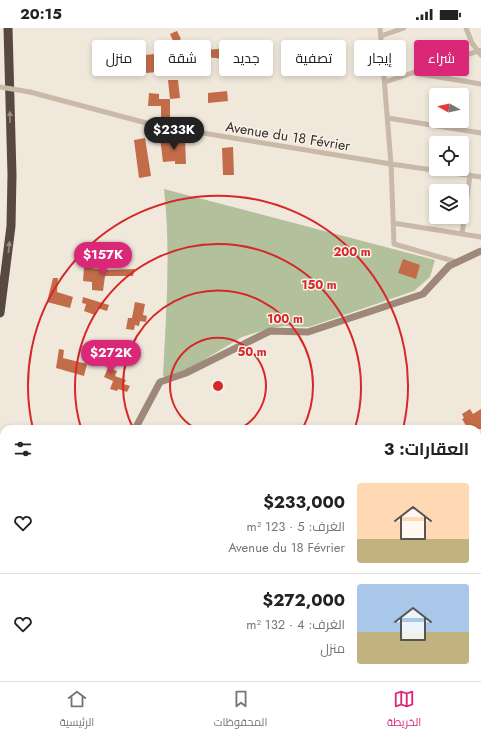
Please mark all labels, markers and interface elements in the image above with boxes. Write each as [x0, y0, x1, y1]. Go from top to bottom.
text: 20:15 [20, 3, 62, 25]
chip: منزل [92, 40, 146, 76]
chip: شقة [154, 40, 211, 76]
chip: جديد [219, 40, 273, 76]
chip: تصفية [281, 40, 346, 76]
chip: إيجار [354, 40, 406, 76]
chip: شراء [414, 40, 469, 76]
north arrow [429, 88, 469, 128]
map controls [429, 88, 469, 224]
one-way arrow [7, 110, 13, 123]
street label: Avenue du 18 Février [224, 116, 352, 156]
pin: $233K [146, 117, 202, 151]
text: $233K [153, 120, 195, 139]
button: locate [429, 136, 469, 176]
button: layers [429, 184, 469, 224]
one-way arrow [5, 241, 12, 253]
pin: $157K [75, 242, 131, 276]
text: 200 m [333, 243, 371, 261]
text: $157K [83, 245, 123, 264]
text: 150 m [301, 276, 337, 294]
text: 100 m [267, 310, 303, 328]
pin: $272K [83, 340, 139, 374]
text: $272K [90, 343, 132, 362]
text: 50 m [237, 343, 267, 361]
centre of rings [211, 379, 225, 393]
text: العقارات: 3 [384, 437, 469, 461]
icon: filters [12, 438, 34, 460]
text: $233,000 [263, 490, 345, 514]
icon: home [389, 499, 437, 547]
icon: heart [12, 512, 34, 534]
text: الغرف: 5 · 123 m² [247, 517, 345, 536]
text: Avenue du 18 Février [228, 538, 345, 557]
text: $272,000 [263, 588, 345, 612]
icon: home [389, 600, 437, 648]
icon: heart [12, 613, 34, 635]
text: الغرف: 4 · 132 m² [246, 615, 345, 634]
text: منزل [320, 639, 345, 658]
tab: الرئيسية [60, 688, 94, 732]
tab: المحفوظات [214, 688, 267, 732]
tab: الخريطة [387, 688, 421, 732]

